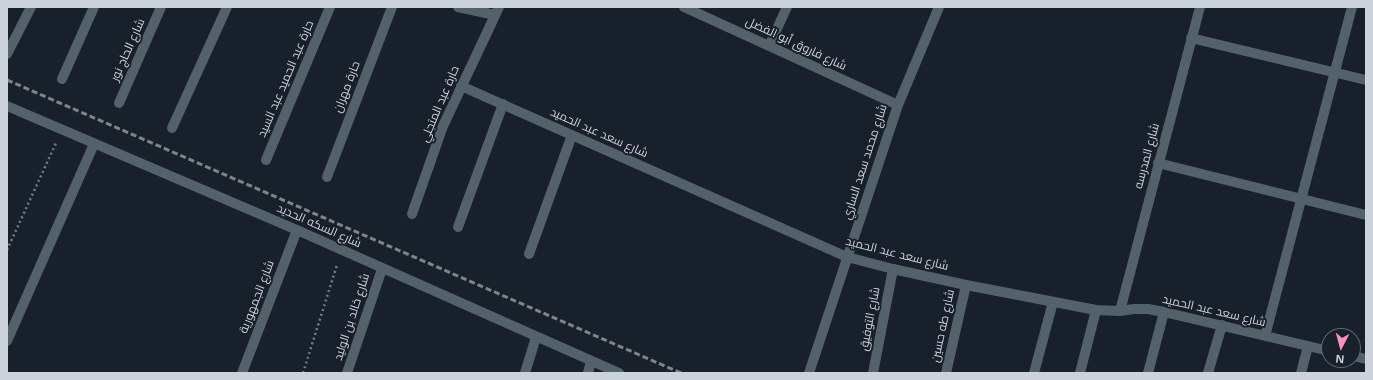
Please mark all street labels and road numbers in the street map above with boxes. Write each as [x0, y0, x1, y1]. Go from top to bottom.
street label: شارع فاروق أبو الفضل [743, 14, 849, 74]
street label: شارع الحاج نور [108, 16, 148, 84]
street label: حارة عبد الحميد عبد السيد [255, 18, 317, 140]
street label: حارة مهران [331, 59, 363, 115]
street label: حارة عبد المتجلي [417, 64, 463, 144]
street label: شارع محمد سعد الساري [840, 103, 890, 221]
street label: شارع سعد عبد الحميد [548, 105, 650, 161]
street label: شارع المدرسه [1131, 122, 1163, 190]
street label: شارع السكه الحديد [275, 201, 363, 251]
street label: شارع سعد عبد الحميد [844, 234, 950, 274]
street label: شارع الجمهورية [236, 258, 278, 336]
street label: شارع خالد بن الوليد [331, 272, 373, 362]
street label: شارع التوفيق [857, 286, 883, 352]
street label: شارع طه حسين [928, 288, 958, 364]
street label: شارع سعد عبد الحميد [1161, 292, 1267, 330]

